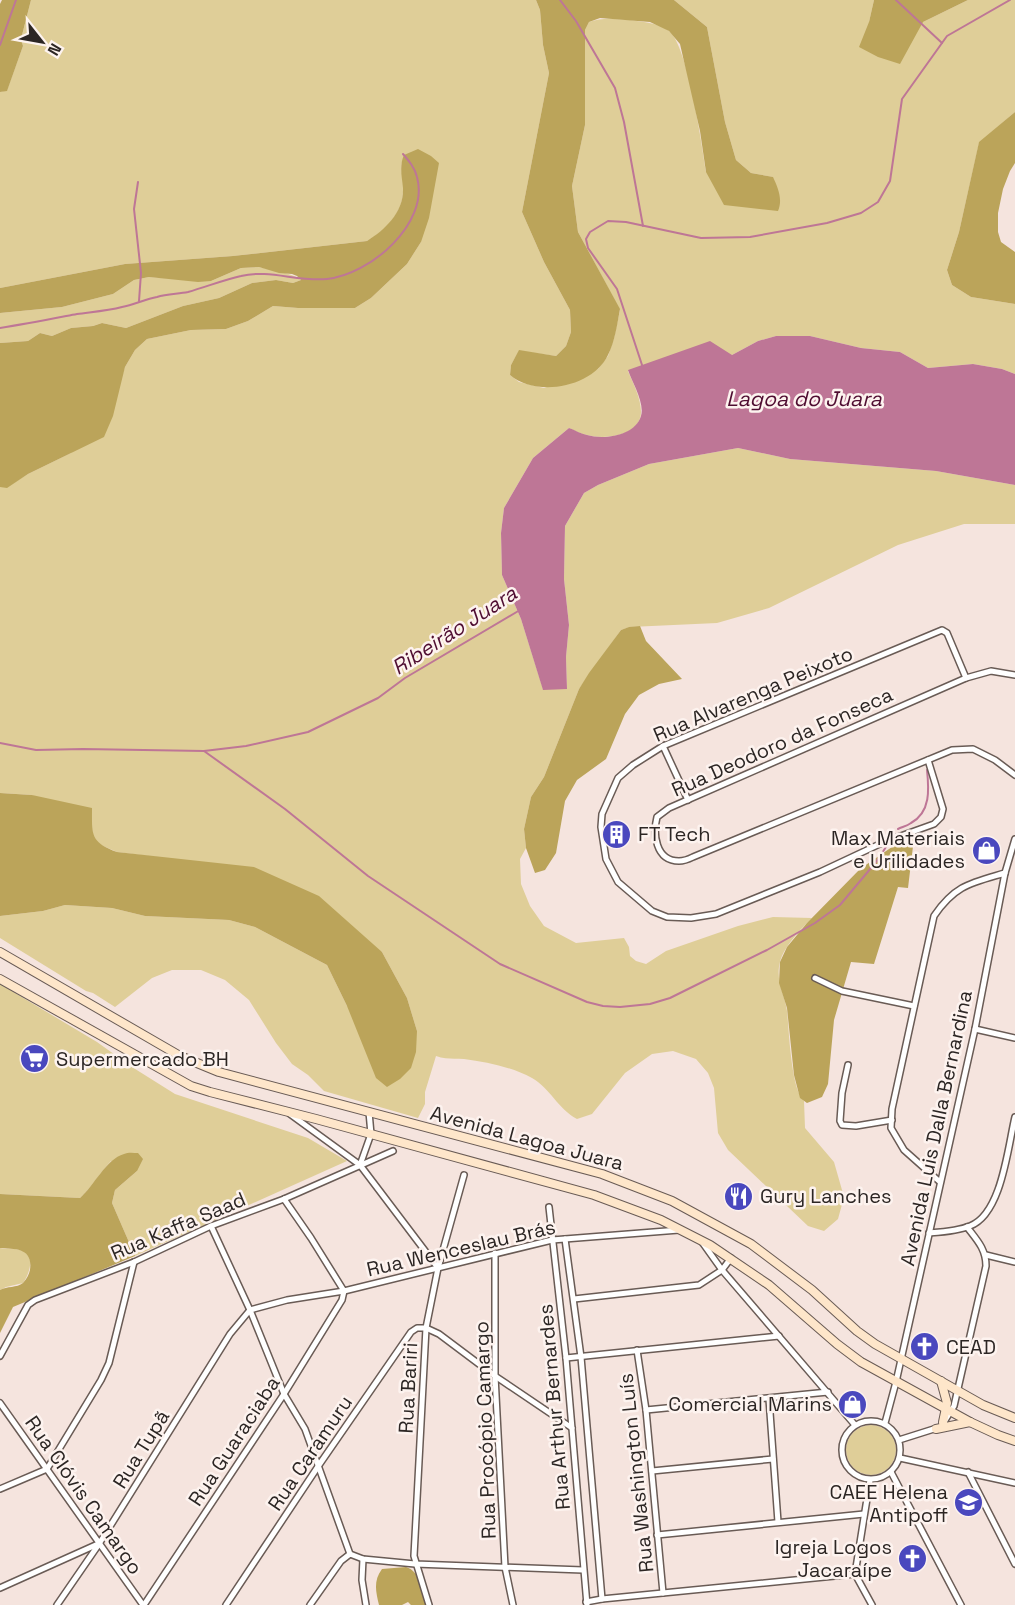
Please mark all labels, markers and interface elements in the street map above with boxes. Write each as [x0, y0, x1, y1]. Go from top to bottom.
north arrow [12, 12, 72, 72]
text: N [43, 39, 66, 59]
water label: Lagoa do Juara [726, 385, 883, 412]
water label: Ribeirão Juara [386, 579, 522, 680]
street label: Rua Alvarenga Peixoto [649, 640, 857, 748]
street label: Rua Deodoro da Fonseca [667, 681, 897, 803]
building icon: FT Tech [601, 818, 633, 850]
place label: FT Tech [638, 821, 710, 847]
place label: Max Materiais e Urilidades [831, 825, 965, 874]
shop icon: Max Materiais e Urilidades [970, 834, 1002, 866]
street label: Avenida Luis Dalla Bernardina [894, 988, 978, 1268]
supermarket icon: Supermercado BH [19, 1043, 51, 1075]
place label: Supermercado BH [56, 1046, 229, 1072]
street label: Avenida Lagoa Juara [428, 1100, 626, 1176]
restaurant icon: Gury Lanches [723, 1180, 755, 1212]
place label: Gury Lanches [760, 1183, 892, 1209]
street label: Rua Kaffa Saad [107, 1186, 249, 1266]
street label: Rua Wenceslau Brás [364, 1214, 558, 1282]
street label: Rua Arthur Bernardes [532, 1303, 576, 1511]
street label: Rua Procópio Camargo [468, 1321, 502, 1539]
church icon: CEAD [909, 1331, 941, 1363]
place label: CEAD [946, 1334, 996, 1360]
street label: Rua Bariri [393, 1342, 423, 1434]
street label: Rua Guaraciaba [182, 1371, 286, 1511]
street label: Rua Washington Luís [613, 1372, 659, 1574]
shop icon: Comercial Marins [837, 1388, 869, 1420]
street label: Rua Caramuru [262, 1390, 358, 1516]
place label: Comercial Marins [668, 1391, 832, 1417]
street label: Rua Tupã [107, 1405, 175, 1493]
street label: Rua Clóvis Camargo [19, 1411, 149, 1579]
place label: CAEE Helena Antipoff [830, 1479, 948, 1528]
school or university icon: CAEE Helena Antipoff [953, 1487, 985, 1519]
place label: Igreja Logos Jacaraípe [775, 1534, 892, 1583]
church icon: Igreja Logos Jacaraípe [897, 1543, 929, 1575]

